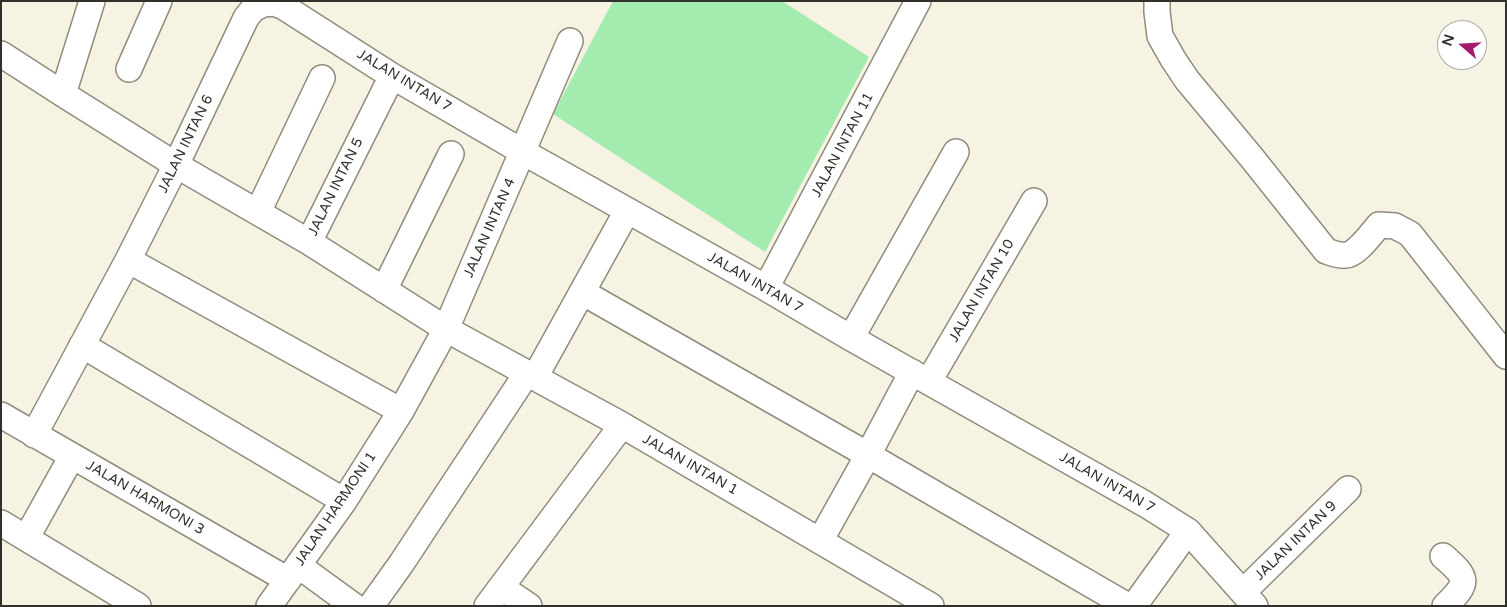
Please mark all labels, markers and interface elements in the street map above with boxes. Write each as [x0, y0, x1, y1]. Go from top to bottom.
north arrow [1437, 20, 1487, 70]
text: N [1438, 32, 1458, 48]
street label: JALAN INTAN 7 [354, 46, 454, 116]
street label: JALAN INTAN 11 [808, 90, 878, 200]
street label: JALAN INTAN 6 [155, 92, 217, 196]
street label: JALAN INTAN 5 [305, 135, 367, 239]
street label: JALAN INTAN 4 [461, 176, 519, 280]
street label: JALAN INTAN 10 [946, 237, 1018, 345]
street label: JALAN INTAN 7 [704, 249, 806, 317]
street label: JALAN INTAN 1 [639, 431, 741, 499]
street label: JALAN HARMONI 1 [292, 449, 380, 569]
street label: JALAN INTAN 7 [1056, 449, 1158, 517]
street label: JALAN HARMONI 3 [83, 457, 207, 539]
street label: JALAN INTAN 9 [1252, 498, 1340, 584]

